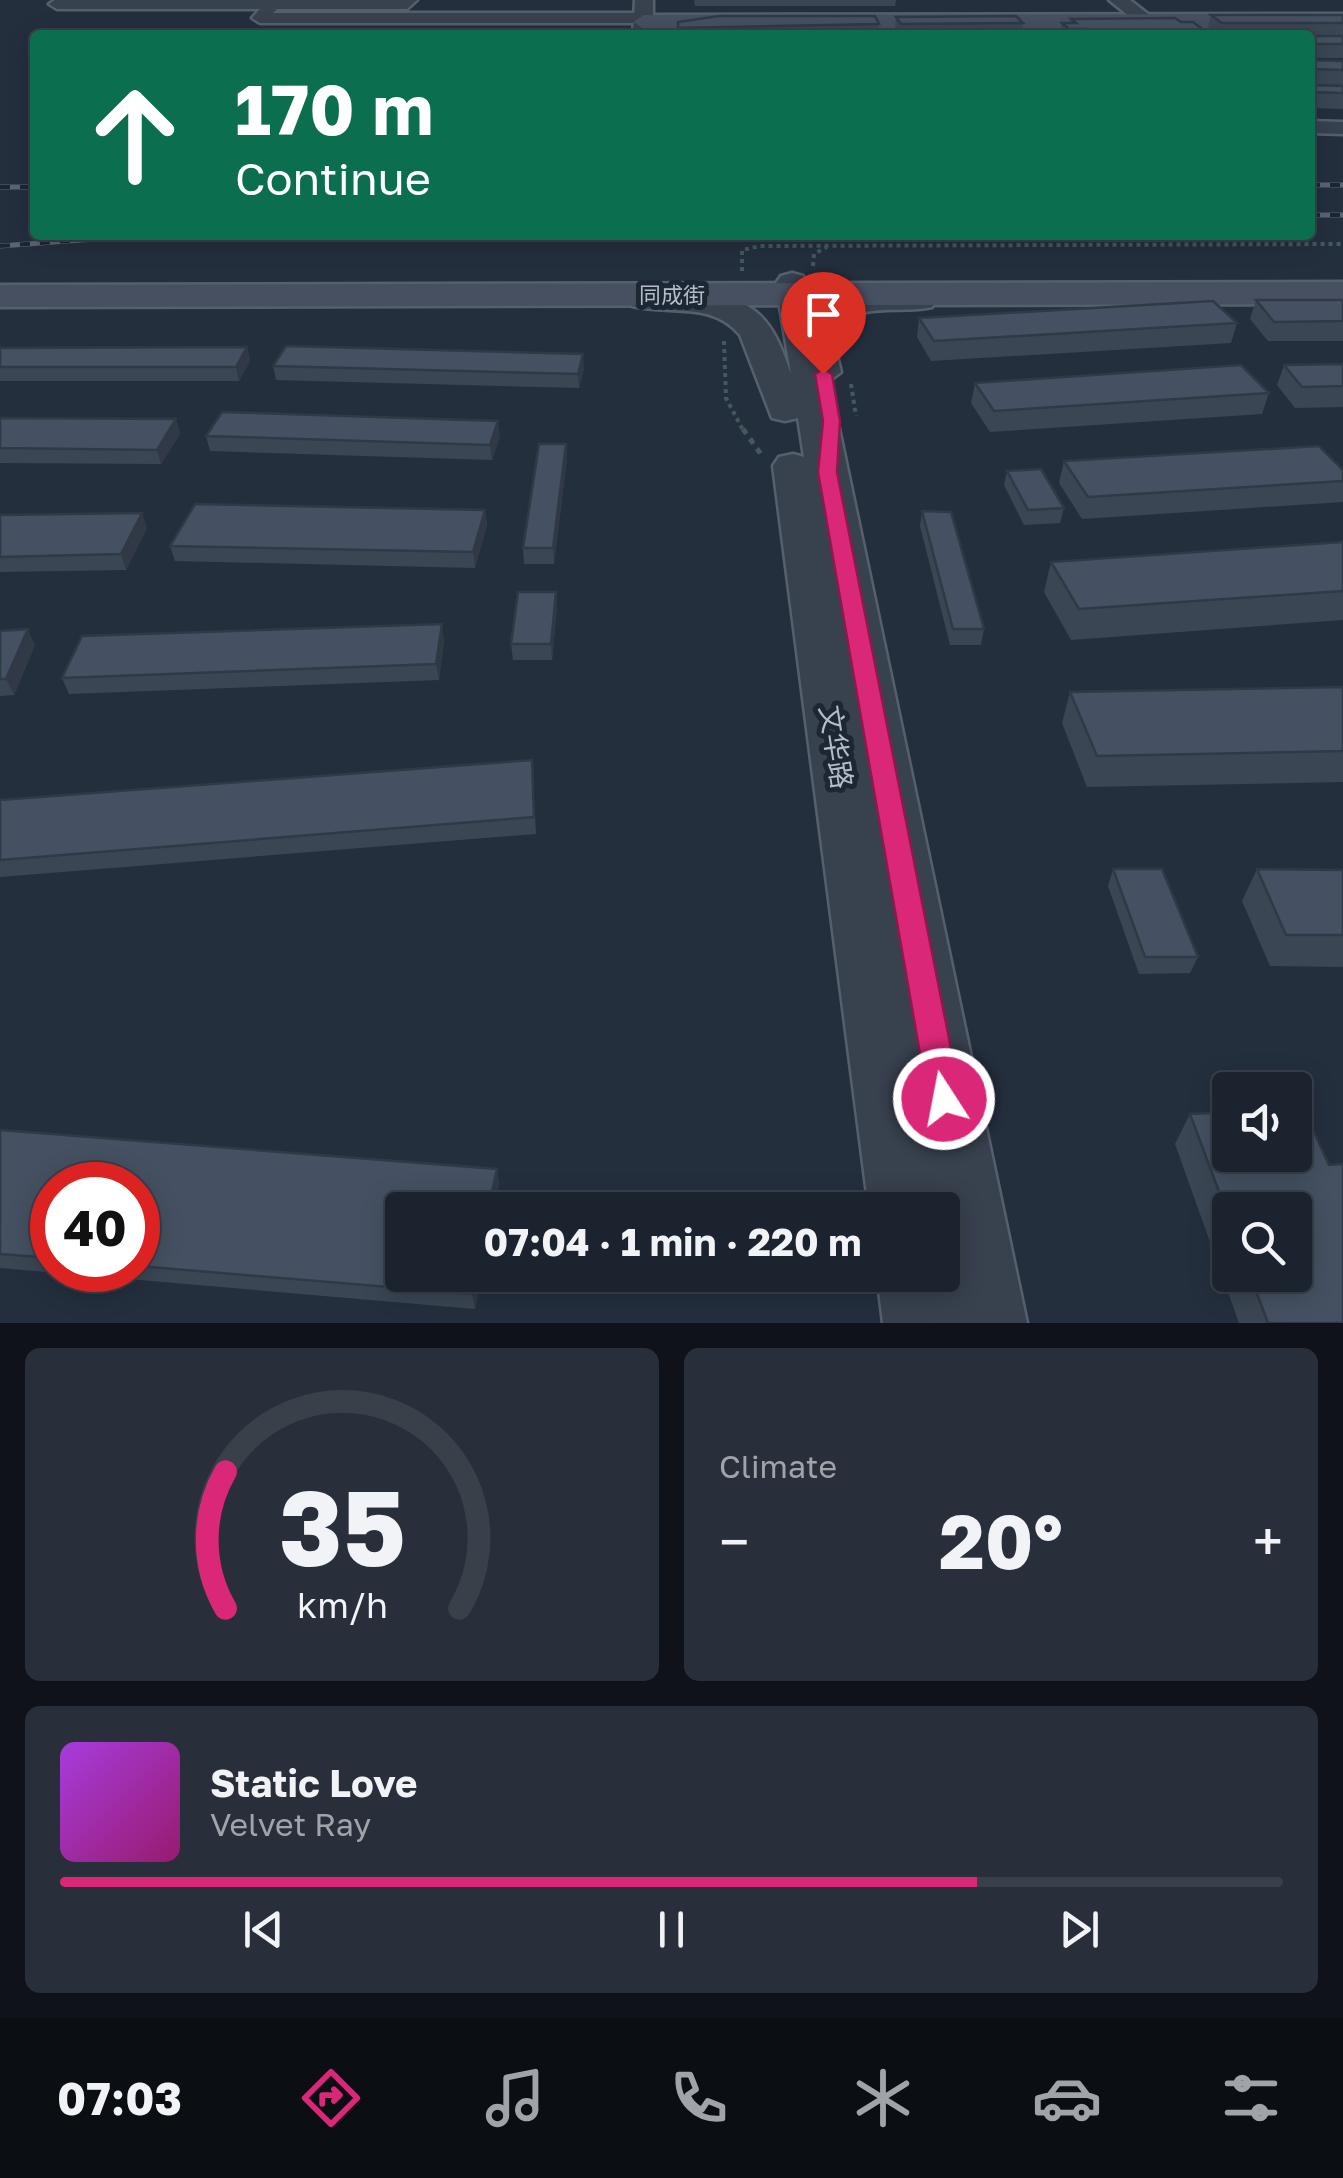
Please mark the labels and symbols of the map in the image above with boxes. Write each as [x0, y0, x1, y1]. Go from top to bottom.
pin [781, 272, 866, 375]
street label: 同成街 [639, 281, 705, 308]
street label: 文华路 [814, 703, 859, 791]
position arrow [892, 1047, 996, 1151]
speed limit sign: 40 [30, 1162, 160, 1292]

